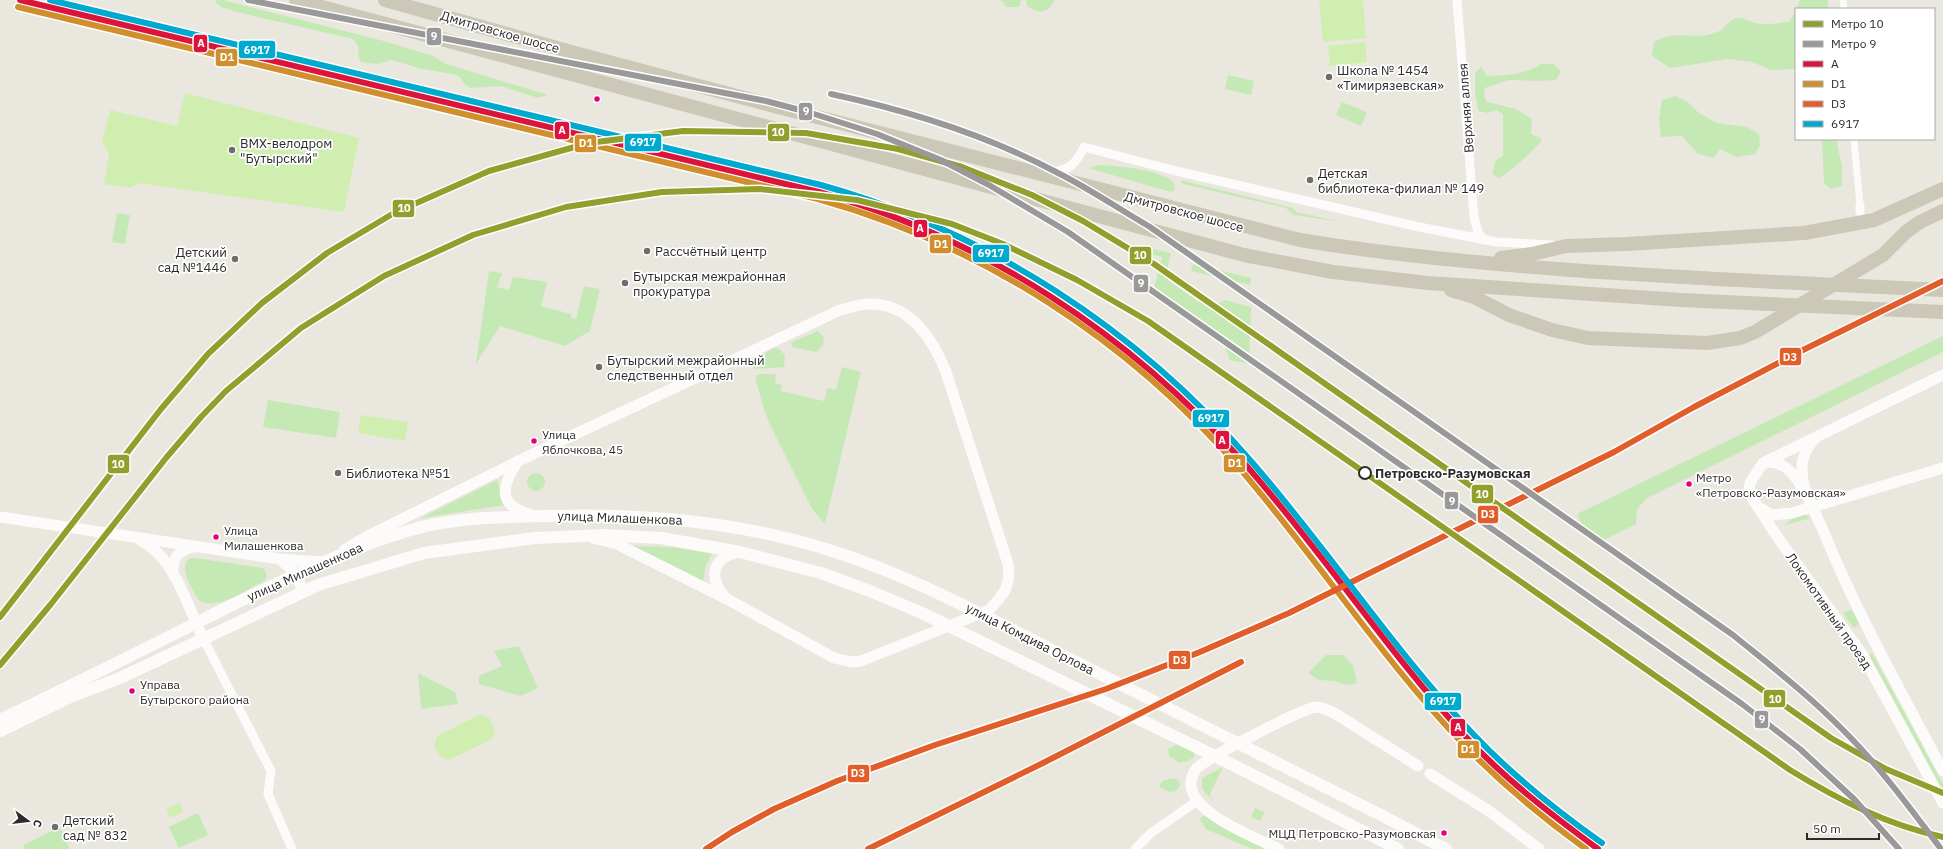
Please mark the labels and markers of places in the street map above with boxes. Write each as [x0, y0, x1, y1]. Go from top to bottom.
place label: Школа № 1454 «Тимирязевская» [1337, 62, 1444, 94]
marker: Школа № 1454 «Тимирязевская» [1324, 72, 1334, 82]
unlabelled marker [592, 94, 602, 104]
place label: BMX-велодром "Бутырский" [240, 135, 332, 167]
marker: BMX-велодром "Бутырский" [227, 145, 237, 155]
place label: Детская библиотека-филиал № 149 [1318, 165, 1484, 197]
marker: Детская библиотека-филиал № 149 [1305, 175, 1315, 185]
place label: Рассчётный центр [655, 243, 767, 260]
place label: Детский сад №1446 [158, 244, 227, 276]
marker: Рассчётный центр [642, 246, 652, 256]
marker: Детский сад №1446 [230, 254, 240, 264]
place label: Бутырская межрайонная прокуратура [633, 268, 786, 300]
marker: Бутырская межрайонная прокуратура [620, 278, 630, 288]
place label: Бутырский межрайонный следственный отдел [607, 352, 765, 384]
marker: Бутырский межрайонный следственный отдел [594, 362, 604, 372]
place label: Улица Яблочкова, 45 [542, 427, 623, 457]
marker: Улица Яблочкова, 45 [529, 436, 539, 446]
place label: Библиотека №51 [346, 465, 451, 482]
place label: Петровско-Разумовская [1375, 465, 1531, 482]
marker: Петровско-Разумовская [1358, 466, 1372, 480]
marker: Библиотека №51 [333, 468, 343, 478]
place label: Метро «Петровско-Разумовская» [1696, 470, 1846, 500]
marker: Метро «Петровско-Разумовская» [1684, 479, 1694, 489]
place label: Улица Милашенкова [224, 523, 304, 553]
marker: Улица Милашенкова [211, 532, 221, 542]
place label: Управа Бутырского района [140, 677, 250, 707]
marker: Управа Бутырского района [127, 686, 137, 696]
place label: Детский сад № 832 [63, 812, 127, 844]
marker: Детский сад № 832 [50, 822, 60, 832]
place label: МЦД Петровско-Разумовская [1268, 826, 1436, 841]
marker: МЦД Петровско-Разумовская [1439, 828, 1449, 838]

